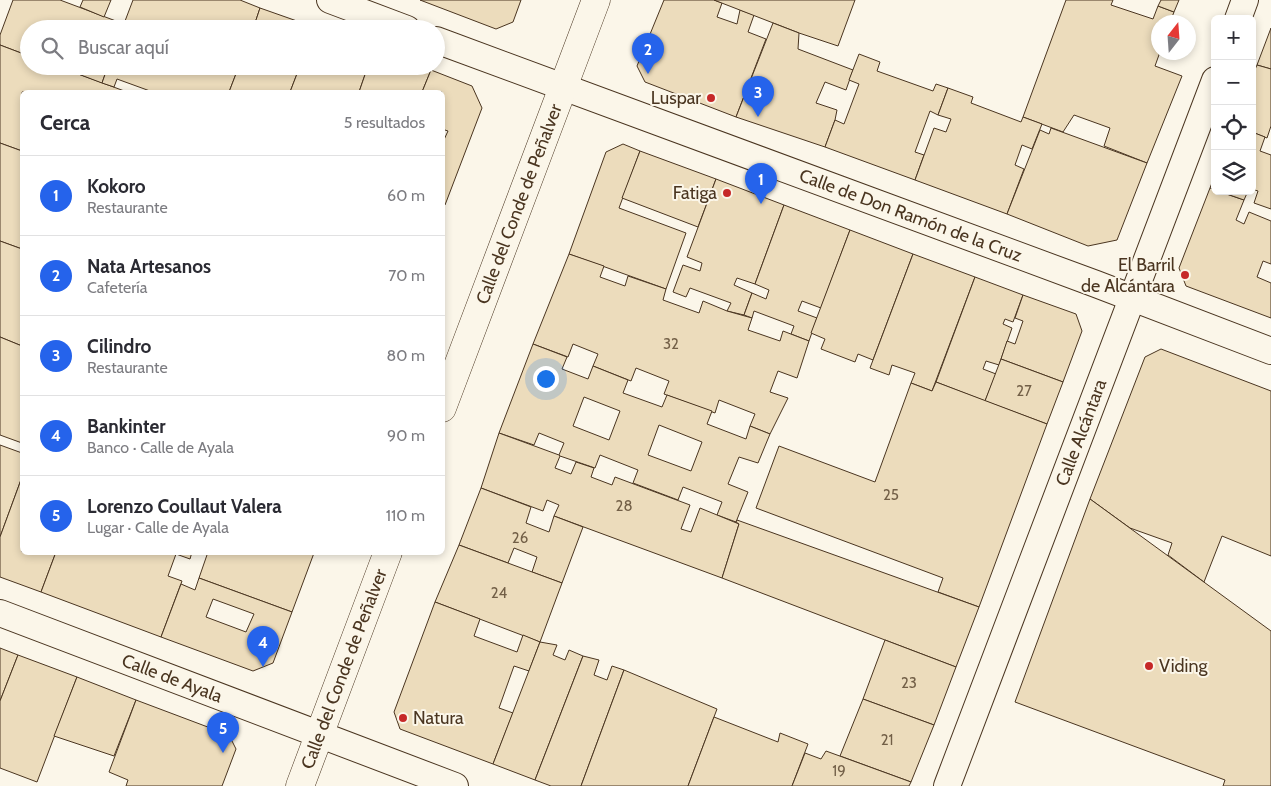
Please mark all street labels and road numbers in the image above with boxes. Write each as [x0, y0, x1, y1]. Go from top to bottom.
street label: Calle del Conde de Peñalver [471, 101, 567, 307]
street label: Calle de Don Ramón de la Cruz [796, 164, 1025, 267]
street label: Calle Alcántara [1051, 376, 1111, 489]
street label: Calle del Conde de Peñalver [296, 566, 392, 772]
street label: Calle de Ayala [119, 649, 226, 708]

